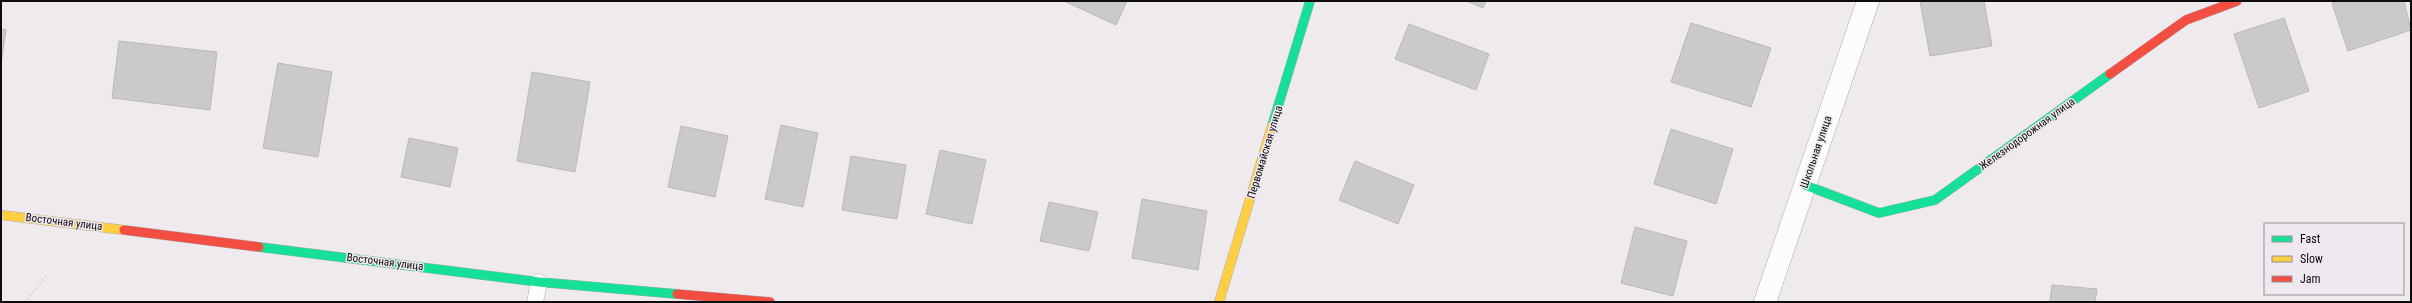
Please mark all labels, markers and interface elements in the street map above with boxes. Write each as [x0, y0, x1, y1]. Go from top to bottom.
street label: Железнодорожная улица [1977, 95, 2077, 173]
street label: Первомайская улица [1245, 104, 1285, 200]
street label: Школьная улица [1798, 114, 1834, 190]
street label: Восточная улица [25, 211, 103, 233]
legend [2264, 223, 2404, 295]
text: Fast [2300, 232, 2321, 246]
street label: Восточная улица [346, 251, 424, 273]
text: Slow [2300, 252, 2323, 266]
text: Jam [2300, 272, 2321, 286]

